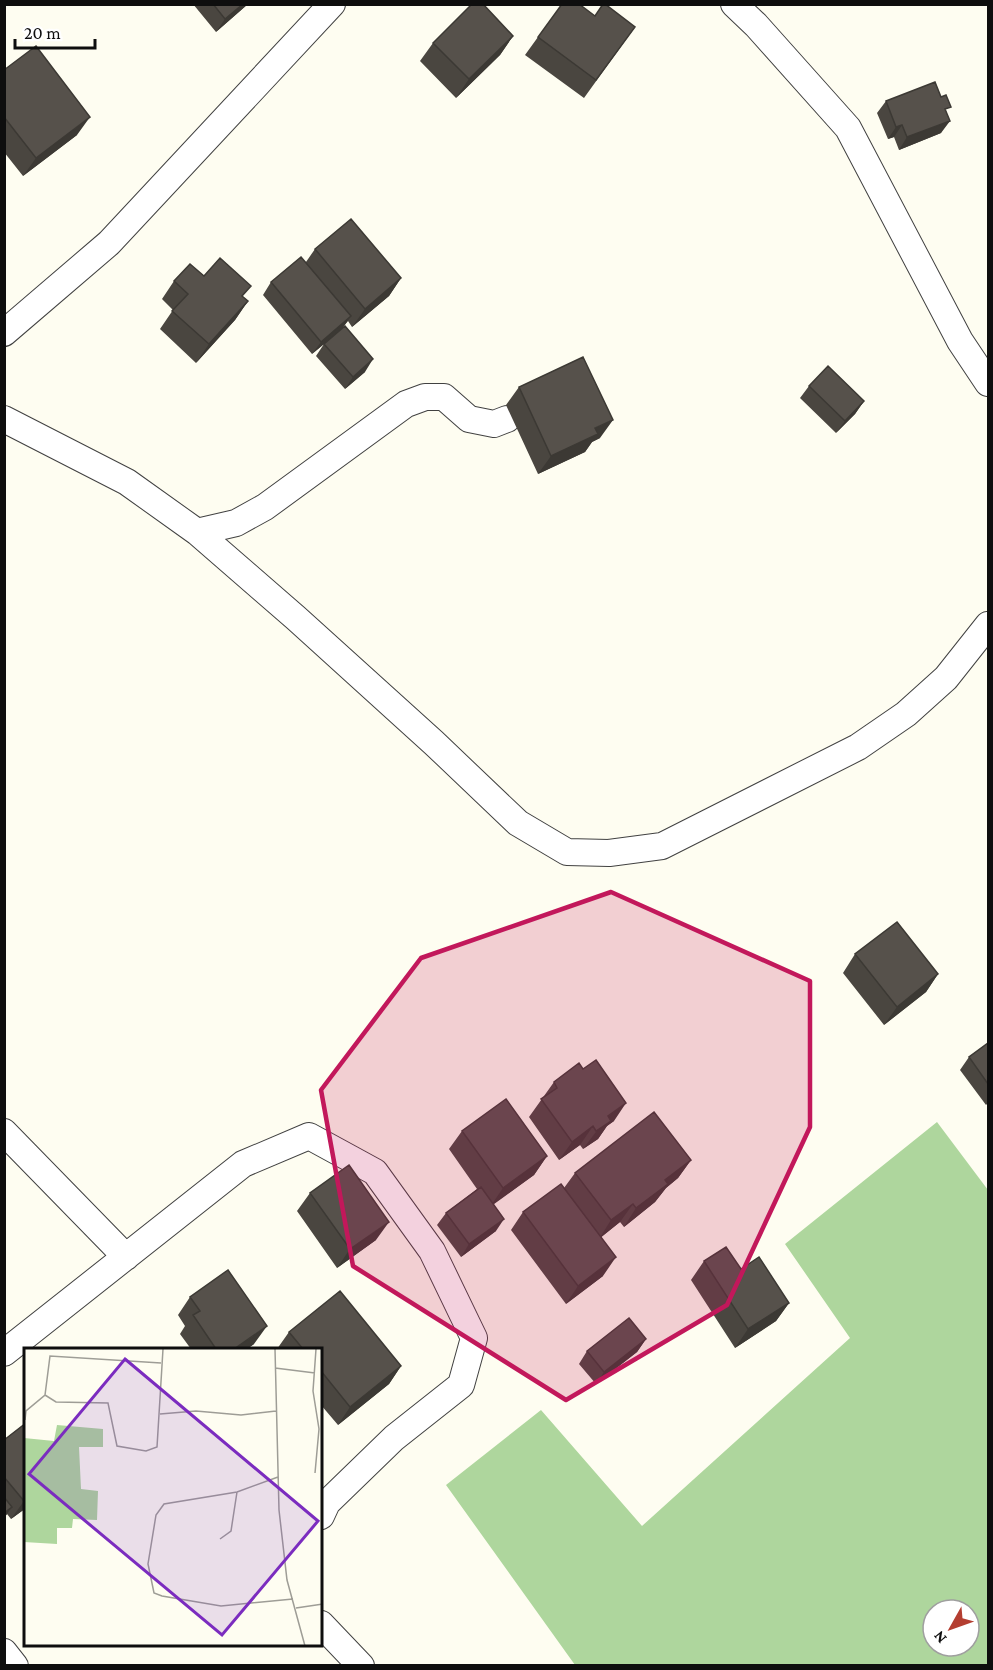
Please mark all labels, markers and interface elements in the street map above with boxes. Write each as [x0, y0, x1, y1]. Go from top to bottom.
scale bar [15, 12, 94, 50]
text: 20 m [24, 23, 61, 43]
inset map [24, 1348, 322, 1646]
north arrow [921, 1598, 981, 1658]
text: N [930, 1628, 950, 1647]

